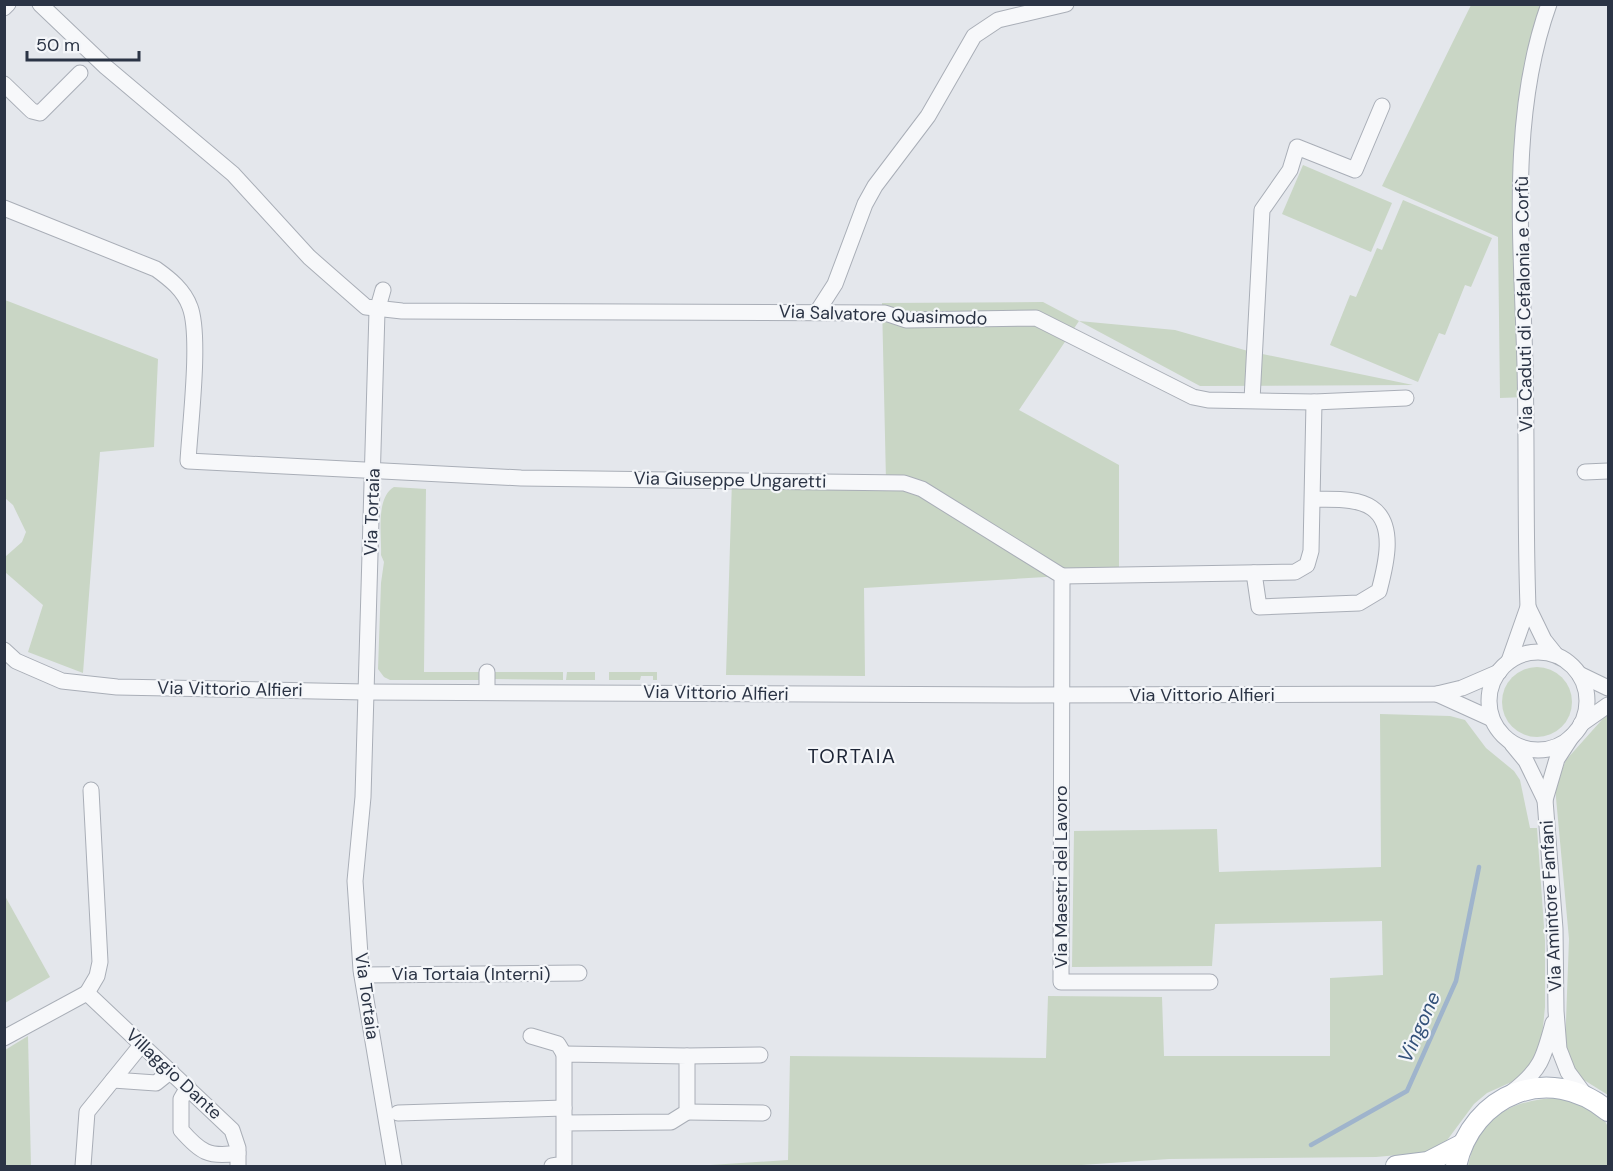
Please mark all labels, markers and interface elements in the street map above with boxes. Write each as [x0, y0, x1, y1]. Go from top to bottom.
scale bar [27, 24, 140, 62]
text: 50 m [36, 33, 80, 57]
street label: Via Caduti di Cefalonia e Corfù [1510, 176, 1538, 432]
street label: Via Salvatore Quasimodo [778, 299, 988, 331]
street label: Via Giuseppe Ungaretti [633, 466, 827, 494]
street label: Via Tortaia [358, 468, 386, 556]
street label: Via Vittorio Alfieri [157, 676, 303, 702]
street label: Via Vittorio Alfieri [643, 680, 789, 706]
street label: Via Vittorio Alfieri [1129, 683, 1275, 707]
district label: TORTAIA [807, 743, 897, 769]
street label: Via Maestri del Lavoro [1049, 785, 1073, 969]
street label: Via Amintore Fanfani [1535, 820, 1567, 992]
street label: Via Tortaia [349, 951, 385, 1041]
street label: Via Tortaia (Interni) [392, 962, 550, 986]
water label: Vingone [1392, 987, 1446, 1067]
street label: Villaggio Dante [121, 1023, 227, 1125]

